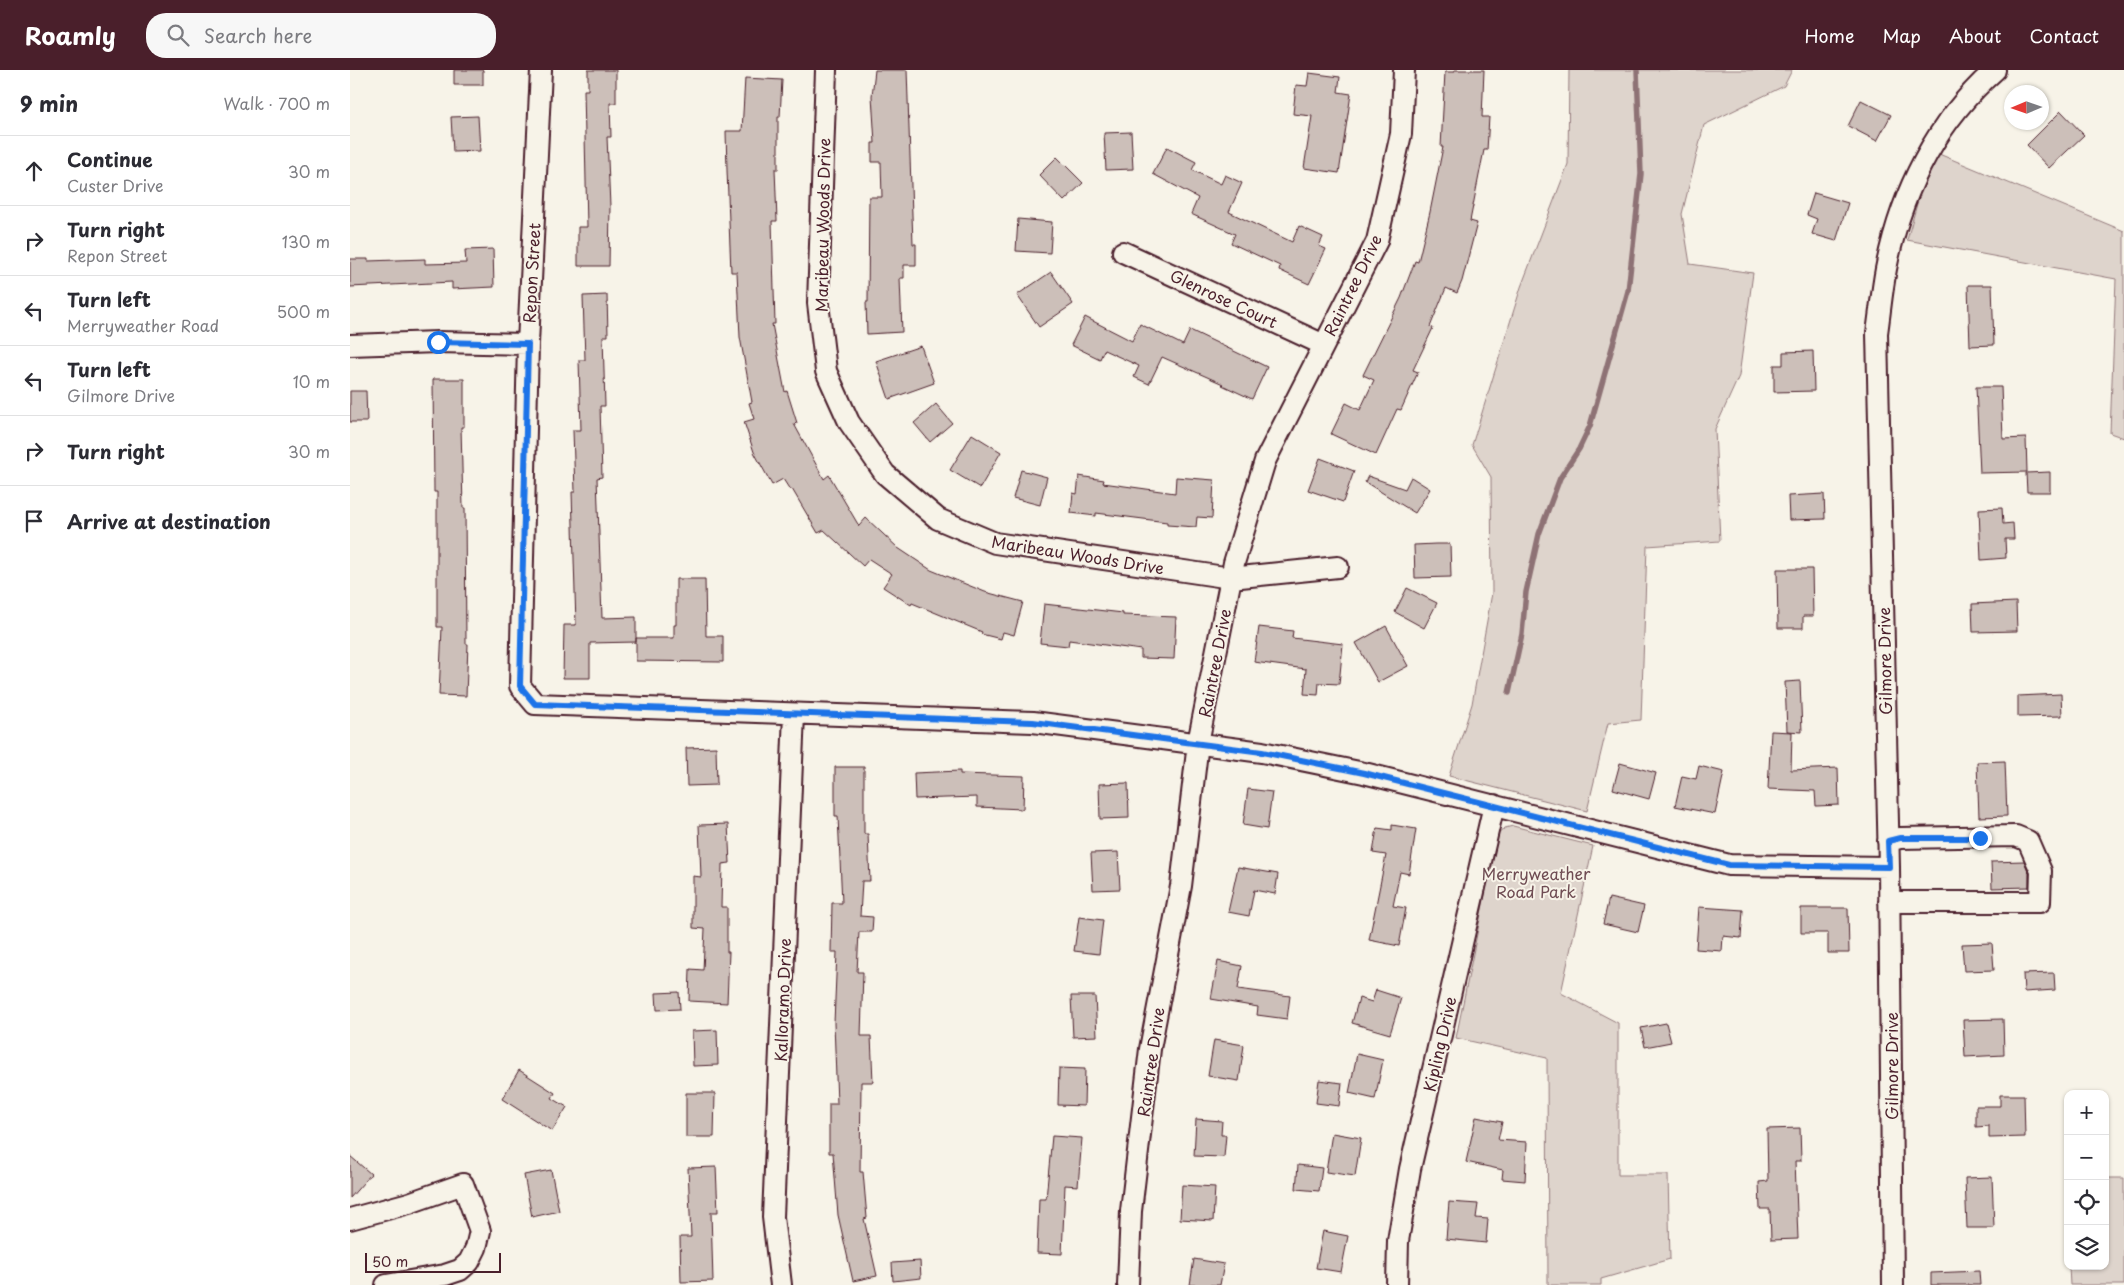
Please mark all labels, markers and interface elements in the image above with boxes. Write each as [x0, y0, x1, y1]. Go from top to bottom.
search box [146, 13, 496, 58]
text: Roamly [25, 17, 116, 53]
icon: search [164, 21, 192, 49]
text: Search here [204, 21, 312, 49]
text: Home [1804, 22, 1854, 49]
text: Map [1882, 22, 1921, 49]
text: About [1949, 22, 2001, 49]
text: Contact [2029, 22, 2099, 49]
north arrow [2004, 85, 2049, 130]
text: 9 min [20, 87, 78, 119]
text: Walk · 700 m [223, 91, 330, 115]
street label: Maribeau Woods Drive [808, 138, 836, 312]
text: Continue [67, 145, 153, 173]
icon: ahead [20, 157, 48, 185]
text: 30 m [288, 159, 330, 183]
text: Custer Drive [67, 173, 163, 197]
text: Turn right [67, 215, 165, 243]
street label: Repon Street [516, 222, 546, 324]
icon: right [20, 227, 48, 255]
text: 130 m [282, 229, 330, 253]
street label: Raintree Drive [1317, 230, 1387, 340]
text: Repon Street [67, 243, 167, 267]
street label: Glenrose Court [1166, 263, 1282, 334]
text: Turn left [67, 285, 151, 313]
icon: left [20, 297, 48, 325]
text: 500 m [277, 299, 330, 323]
text: Merryweather Road [67, 313, 219, 337]
route start [427, 331, 450, 354]
text: Turn left [67, 355, 151, 383]
icon: left [20, 367, 48, 395]
text: 10 m [293, 369, 330, 393]
text: Gilmore Drive [67, 383, 175, 407]
icon: right [20, 437, 48, 465]
text: Turn right [67, 437, 165, 465]
text: 30 m [288, 439, 330, 463]
icon: arrive [20, 507, 48, 535]
text: Arrive at destination [67, 507, 271, 535]
street label: Maribeau Woods Drive [990, 529, 1166, 579]
street label: Raintree Drive [1192, 606, 1236, 720]
street label: Gilmore Drive [1871, 607, 1897, 715]
route end [1969, 827, 1992, 850]
park label: Merryweather Road Park [1481, 861, 1591, 903]
street label: Kalloramo Drive [768, 937, 796, 1063]
street label: Kipling Drive [1416, 994, 1462, 1094]
street label: Raintree Drive [1130, 1006, 1170, 1118]
street label: Gilmore Drive [1879, 1012, 1903, 1120]
map controls [2064, 1090, 2109, 1270]
button: + [2064, 1090, 2109, 1135]
button: − [2064, 1135, 2109, 1180]
button: locate [2064, 1180, 2109, 1225]
button: layers [2064, 1225, 2109, 1270]
scale bar [365, 1250, 501, 1273]
text: 50 m [372, 1251, 408, 1272]

